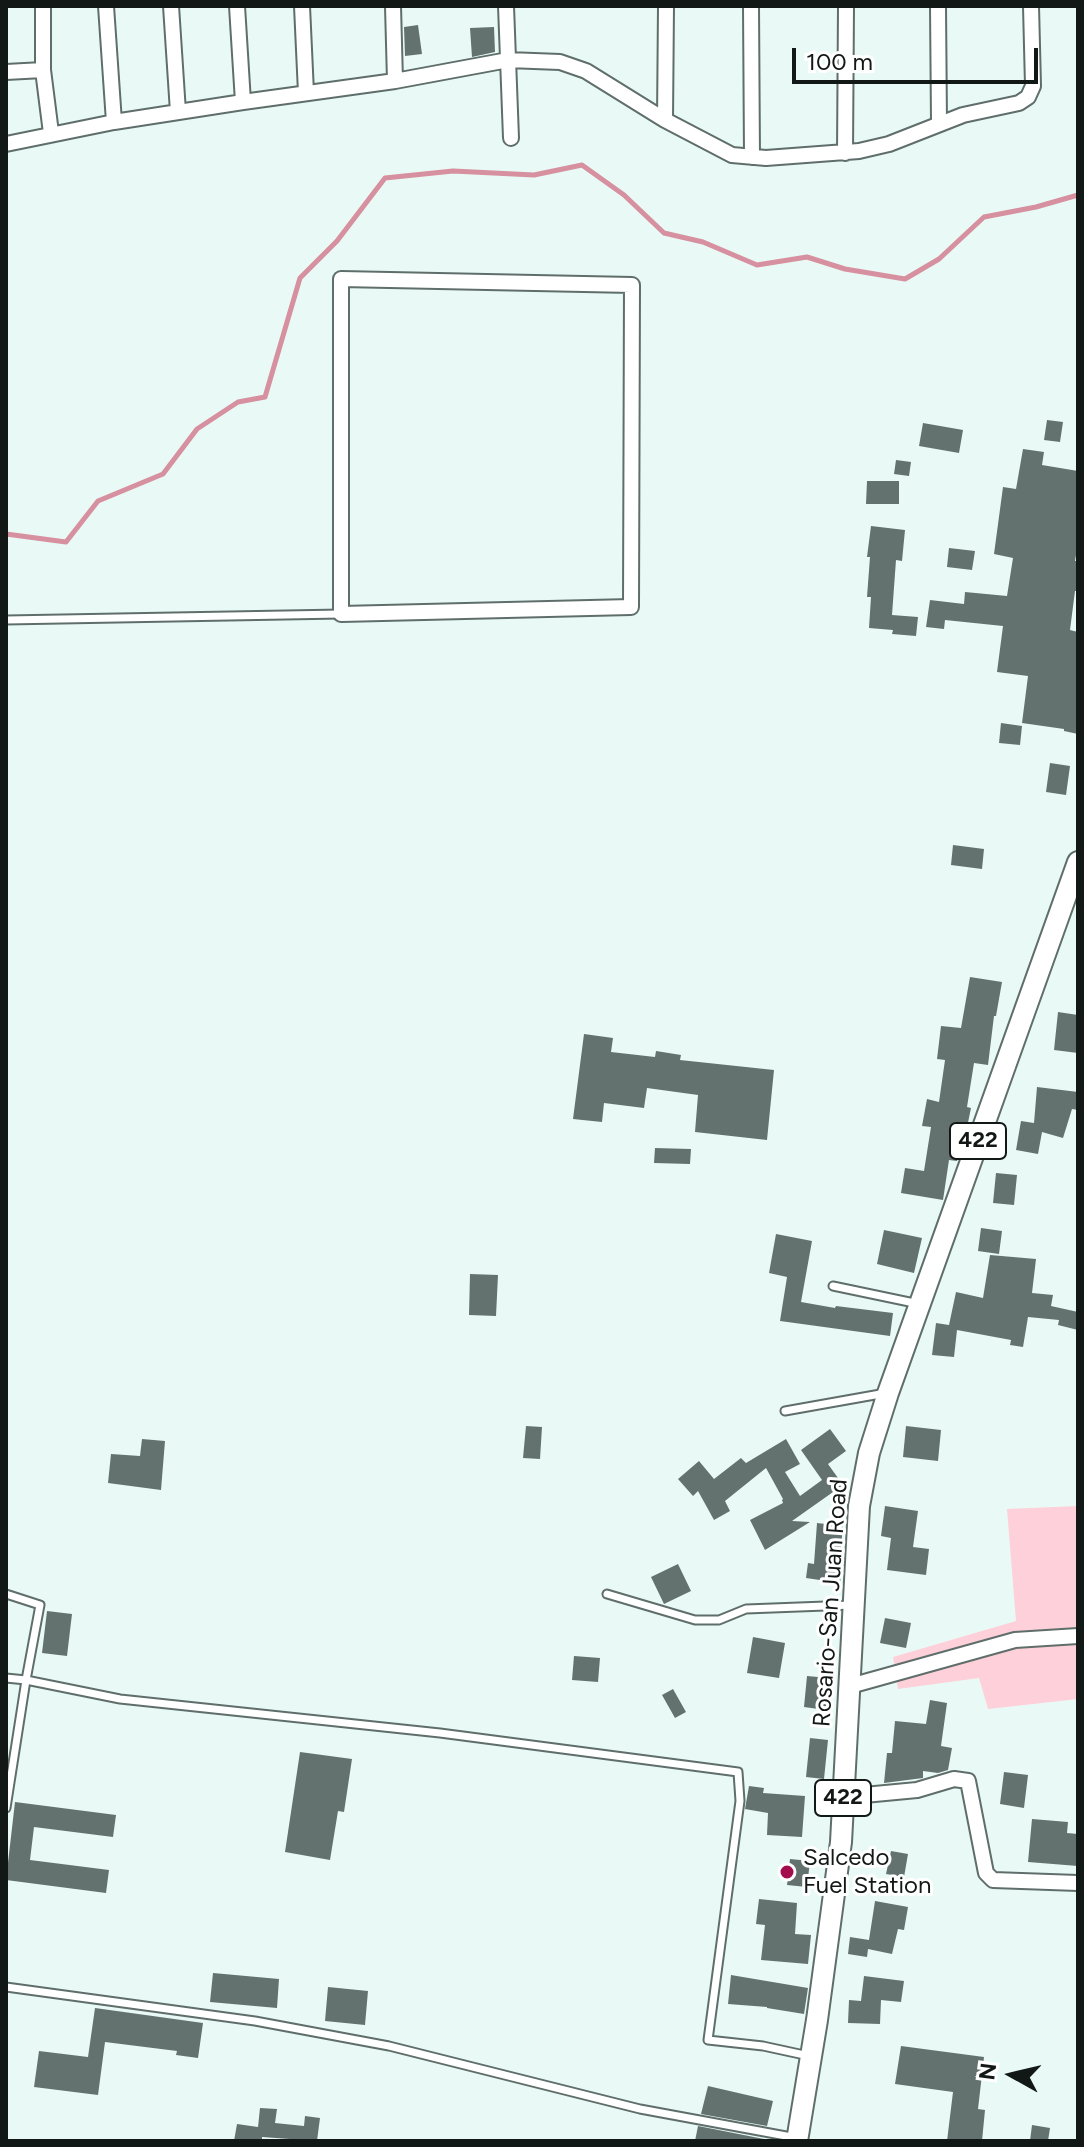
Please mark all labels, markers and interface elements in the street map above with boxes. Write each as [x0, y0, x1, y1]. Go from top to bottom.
scale bar [796, 32, 1042, 82]
text: 100 m [806, 47, 873, 76]
road number: 422 [950, 1123, 1006, 1159]
street label: Rosario-San Juan Road [808, 1478, 854, 1728]
road number: 422 [815, 1780, 871, 1816]
place label: Salcedo Fuel Station [803, 1844, 931, 1900]
marker: Salcedo Fuel Station [778, 1863, 796, 1881]
north arrow [972, 2035, 1052, 2115]
text: N [973, 2061, 1002, 2082]

